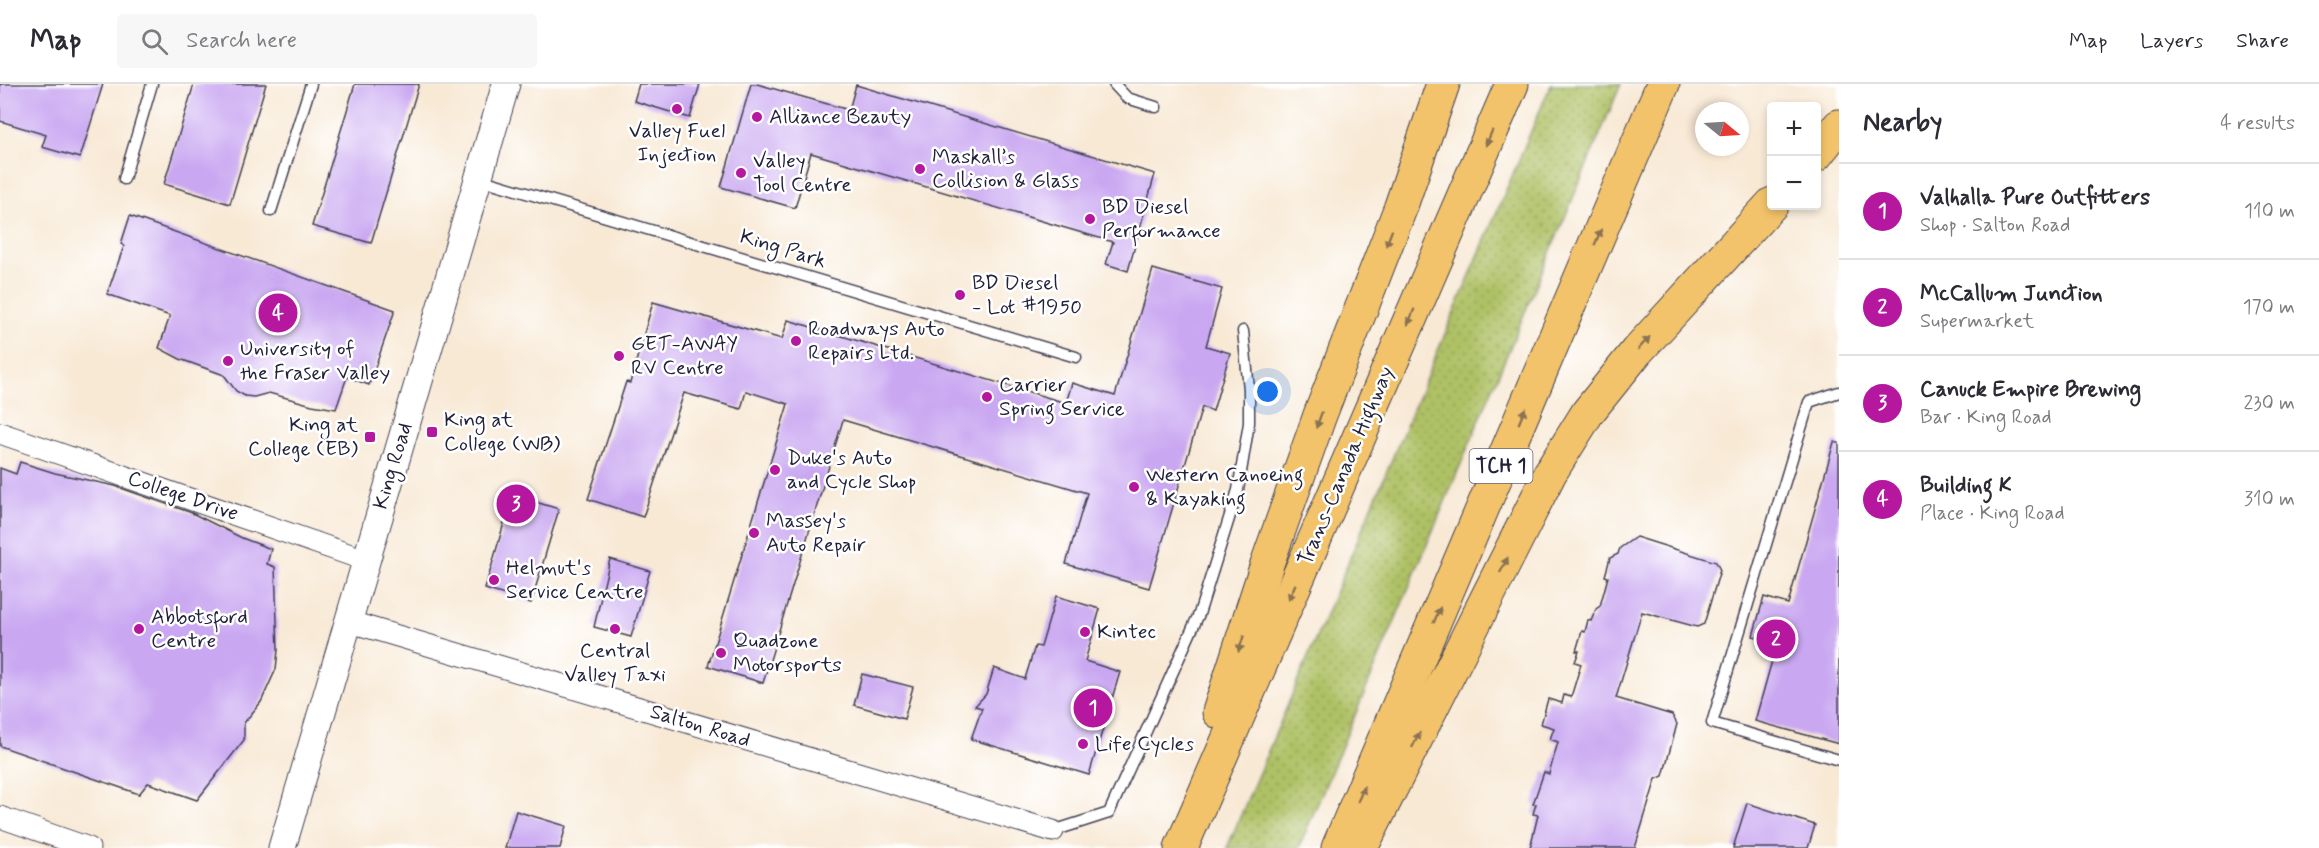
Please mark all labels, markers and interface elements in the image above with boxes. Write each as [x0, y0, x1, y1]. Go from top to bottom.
search box [117, 14, 537, 68]
text: Map [30, 23, 81, 60]
icon: search [138, 25, 171, 58]
text: Search here [186, 27, 297, 55]
text: Map [2069, 27, 2107, 55]
text: Layers [2140, 27, 2203, 55]
text: Share [2236, 27, 2289, 55]
marker: Valley Fuel Injection [670, 102, 684, 116]
north arrow [1695, 102, 1749, 156]
map controls [1767, 102, 1821, 210]
button: + [1767, 102, 1821, 156]
place label: Alliance Beauty [769, 103, 911, 131]
text: Nearby [1863, 106, 1942, 140]
marker: Alliance Beauty [750, 110, 764, 124]
text: 4 results [2220, 110, 2295, 137]
place label: Valley Fuel Injection [629, 117, 725, 169]
one-way arrow [1484, 129, 1494, 147]
place label: Maskall’s Collision & Glass [932, 143, 1079, 195]
place label: Valley Tool Centre [753, 147, 852, 199]
button: − [1767, 156, 1821, 210]
marker: Maskall’s Collision & Glass [913, 162, 927, 176]
marker: Valley Tool Centre [734, 166, 748, 180]
text: Valhalla Pure Outfitters [1920, 184, 2150, 212]
place label: BD Diesel Performance [1102, 193, 1221, 247]
text: 1 [1878, 198, 1887, 225]
text: 110 m [2244, 198, 2295, 225]
marker: BD Diesel Performance [1083, 212, 1097, 226]
text: Shop · Salton Road [1920, 212, 2070, 239]
street label: King Park [736, 223, 830, 276]
one-way arrow [1594, 228, 1603, 245]
one-way arrow [1384, 229, 1393, 247]
place label: BD Diesel - Lot #1950 [972, 269, 1082, 321]
text: McCallum Junction [1920, 280, 2103, 308]
marker: BD Diesel - Lot #1950 [953, 288, 967, 302]
pin: 4 [258, 290, 298, 336]
text: 2 [1878, 294, 1887, 321]
text: 170 m [2243, 294, 2295, 321]
one-way arrow [1406, 308, 1416, 326]
text: Supermarket [1920, 308, 2034, 335]
place label: Roadways Auto Repairs Ltd. [808, 315, 945, 367]
place label: GET-AWAY RV Centre [631, 330, 738, 382]
marker: Roadways Auto Repairs Ltd. [789, 334, 803, 348]
place label: University of the Fraser Valley [240, 335, 390, 387]
one-way arrow [1637, 335, 1651, 350]
marker: GET-AWAY RV Centre [612, 349, 626, 363]
marker: University of the Fraser Valley [221, 354, 235, 368]
street label: Trans-Canada Highway [1291, 362, 1402, 571]
place label: Carrier Spring Service [999, 371, 1125, 425]
text: Canuck Empire Brewing [1920, 376, 2141, 404]
your location [1253, 377, 1282, 406]
marker: Carrier Spring Service [980, 390, 994, 404]
text: 3 [1878, 390, 1887, 417]
text: 230 m [2243, 390, 2295, 417]
text: Bar · King Road [1920, 404, 2052, 431]
place label: King at College (WB) [444, 406, 561, 458]
one-way arrow [1518, 407, 1527, 425]
place label: King at College (EB) [248, 411, 359, 463]
one-way arrow [1313, 411, 1323, 429]
street label: King Road [367, 419, 420, 513]
marker: King at College (WB) [425, 425, 439, 439]
marker: King at College (EB) [363, 430, 377, 444]
place label: Duke's Auto and Cycle Shop [787, 444, 916, 496]
road number: TCH 1 [1470, 449, 1532, 483]
place label: Western Canoeing & Kayaking [1146, 461, 1303, 515]
marker: Duke's Auto and Cycle Shop [768, 463, 782, 477]
street label: College Drive [124, 464, 242, 528]
text: Building K [1920, 472, 2012, 500]
marker: Western Canoeing & Kayaking [1127, 480, 1141, 494]
pin: 3 [496, 482, 536, 526]
text: 4 [1877, 486, 1888, 513]
text: 310 m [2244, 486, 2295, 513]
text: Place · King Road [1920, 500, 2064, 527]
place label: Massey's Auto Repair [766, 507, 866, 559]
marker: Massey's Auto Repair [747, 526, 761, 540]
place label: Helmut's Service Centre [506, 554, 643, 606]
one-way arrow [1499, 557, 1508, 574]
marker: Helmut's Service Centre [487, 573, 501, 587]
one-way arrow [1287, 583, 1297, 601]
place label: Abbotsford Centre [151, 603, 248, 655]
one-way arrow [1432, 605, 1442, 623]
pin: 2 [1756, 616, 1796, 662]
place label: Kintec [1097, 618, 1156, 646]
marker: Abbotsford Centre [132, 622, 146, 636]
marker: Central Valley Taxi [608, 622, 622, 636]
marker: Kintec [1078, 625, 1092, 639]
place label: Quadzone Motorsports [733, 627, 842, 679]
one-way arrow [1236, 635, 1245, 653]
place label: Central Valley Taxi [564, 637, 666, 689]
marker: Quadzone Motorsports [714, 646, 728, 660]
pin: 1 [1074, 686, 1112, 730]
street label: Salton Road [647, 698, 753, 754]
place label: Life Cycles [1095, 730, 1194, 758]
one-way arrow [1411, 731, 1421, 748]
marker: Life Cycles [1076, 737, 1090, 751]
one-way arrow [1356, 785, 1366, 803]

